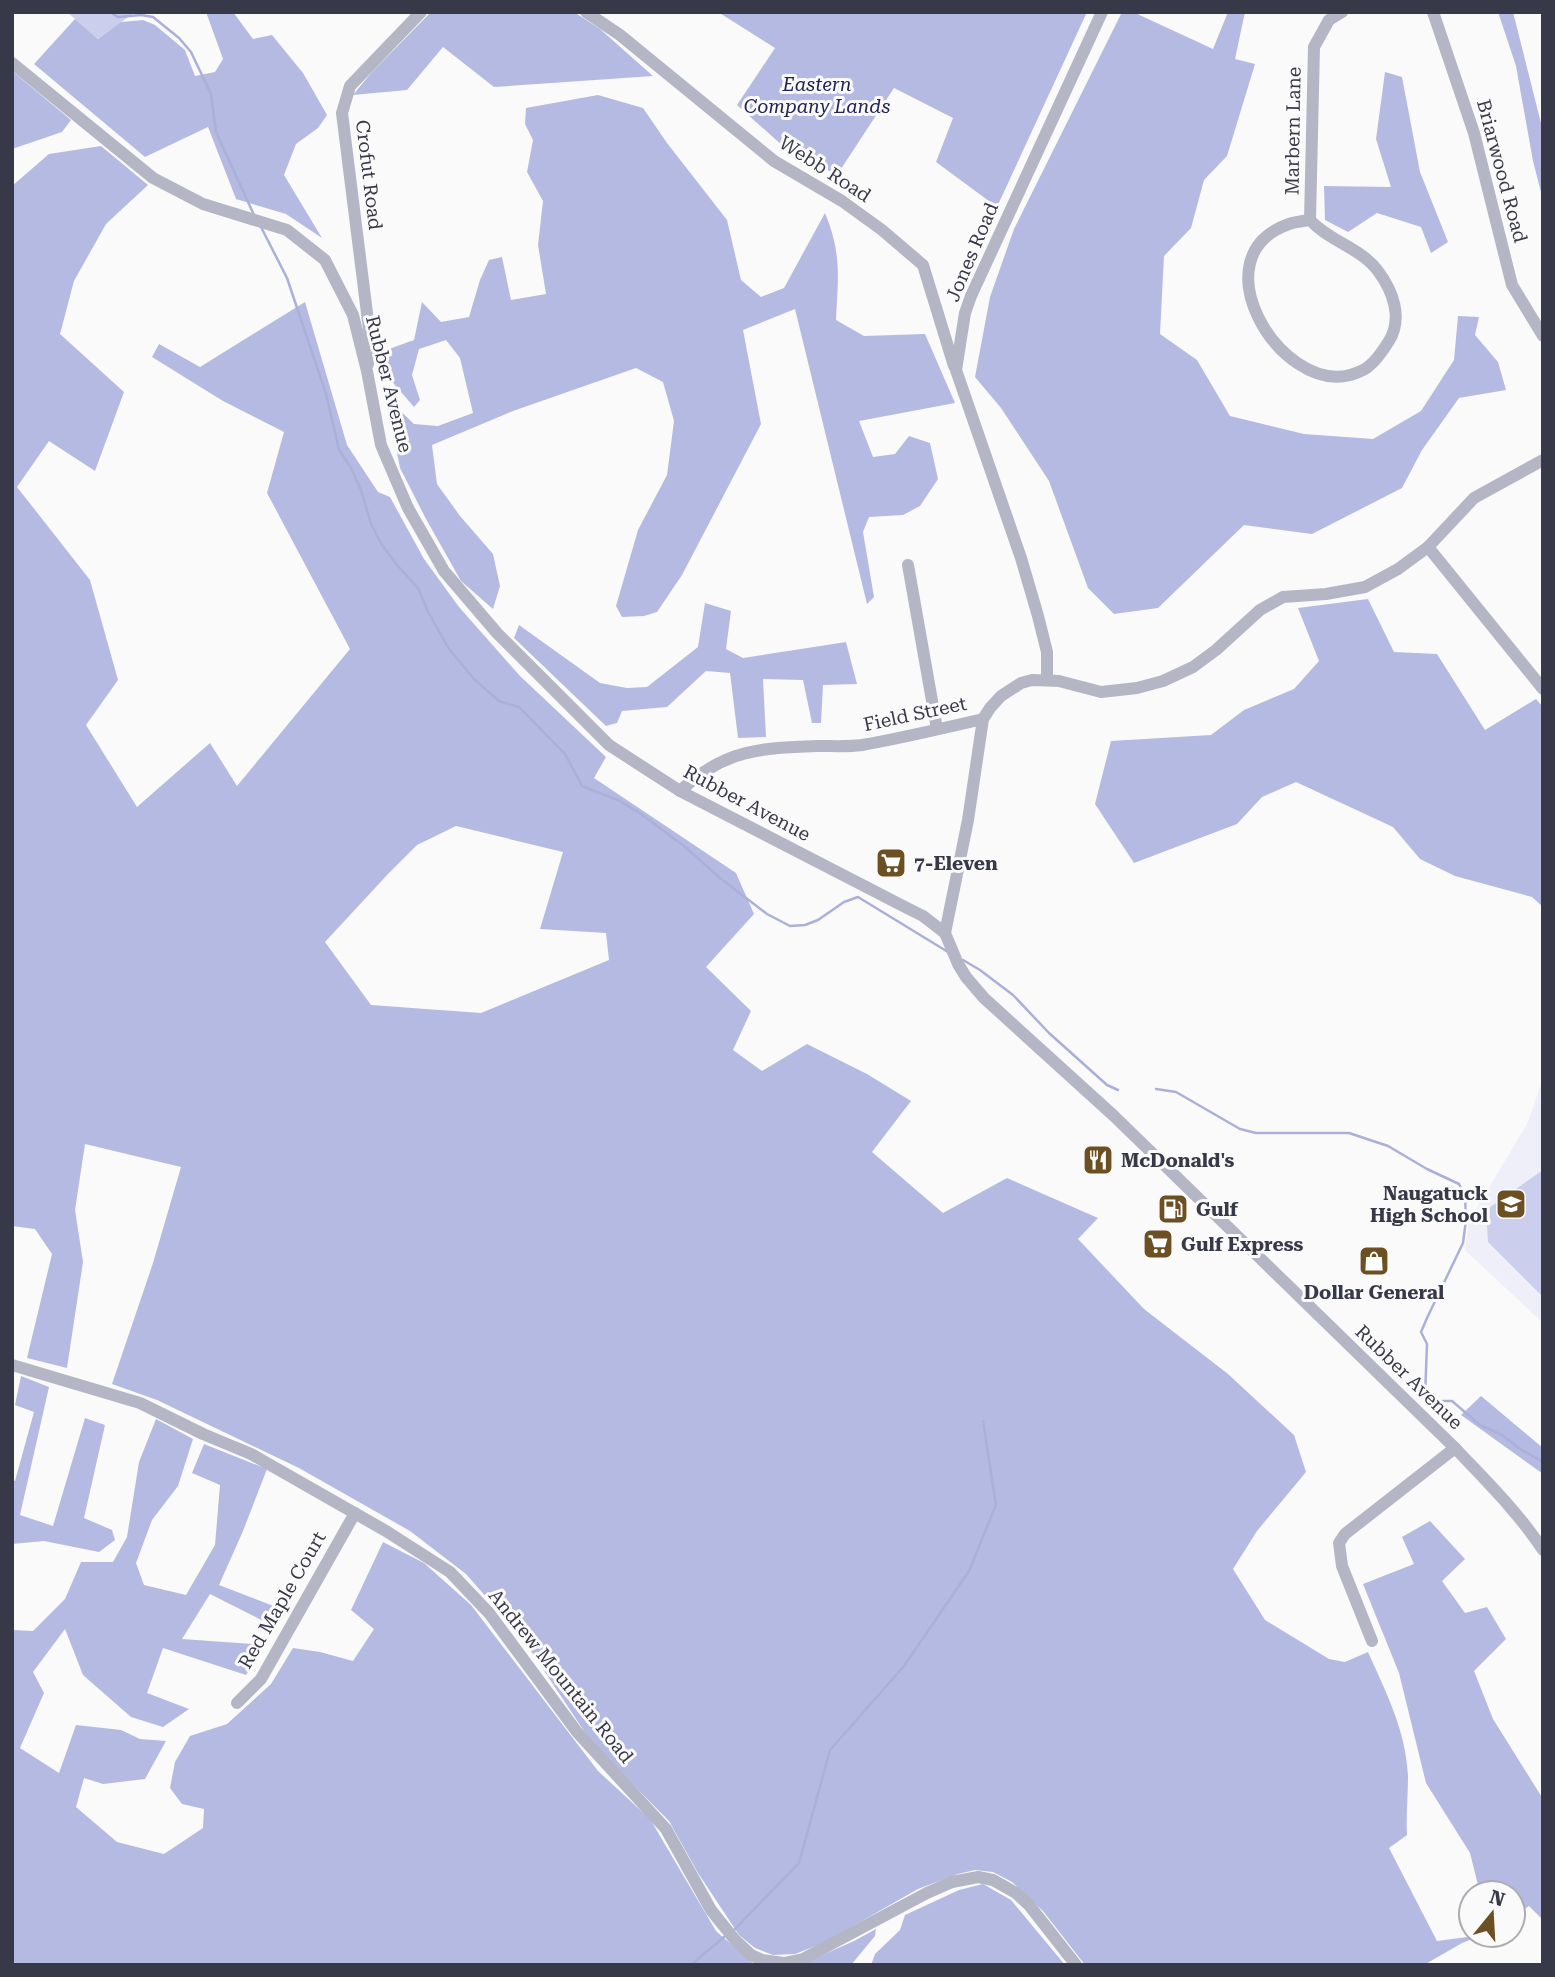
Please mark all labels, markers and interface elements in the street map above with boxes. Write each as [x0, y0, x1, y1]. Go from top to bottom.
street label: Marbern Lane [1280, 67, 1306, 195]
park label: Eastern Company Lands [744, 73, 890, 118]
street label: Briarwood Road [1472, 97, 1532, 245]
street label: Crofut Road [351, 119, 387, 231]
street label: Webb Road [775, 131, 875, 207]
street label: Jones Road [941, 199, 1003, 305]
street label: Rubber Avenue [361, 313, 417, 455]
street label: Field Street [861, 692, 969, 736]
street label: Rubber Avenue [680, 760, 814, 846]
supermarket icon: 7-Eleven [874, 846, 908, 880]
place label: 7-Eleven [914, 852, 998, 875]
restaurant icon: McDonald's [1081, 1143, 1115, 1177]
place label: McDonald's [1121, 1149, 1234, 1172]
place label: Naugatuck High School [1370, 1182, 1488, 1227]
school or university icon: Naugatuck High School [1494, 1187, 1528, 1221]
fuel station icon: Gulf [1156, 1192, 1190, 1226]
place label: Gulf [1196, 1198, 1239, 1221]
supermarket icon: Gulf Express [1141, 1227, 1175, 1261]
place label: Gulf Express [1181, 1233, 1303, 1256]
shop icon: Dollar General [1357, 1244, 1391, 1278]
place label: Dollar General [1304, 1281, 1444, 1304]
street label: Rubber Avenue [1351, 1320, 1467, 1434]
street label: Red Maple Court [233, 1527, 331, 1673]
street label: Andrew Mountain Road [484, 1584, 638, 1768]
north arrow [1457, 1879, 1527, 1949]
text: N [1487, 1885, 1508, 1912]

